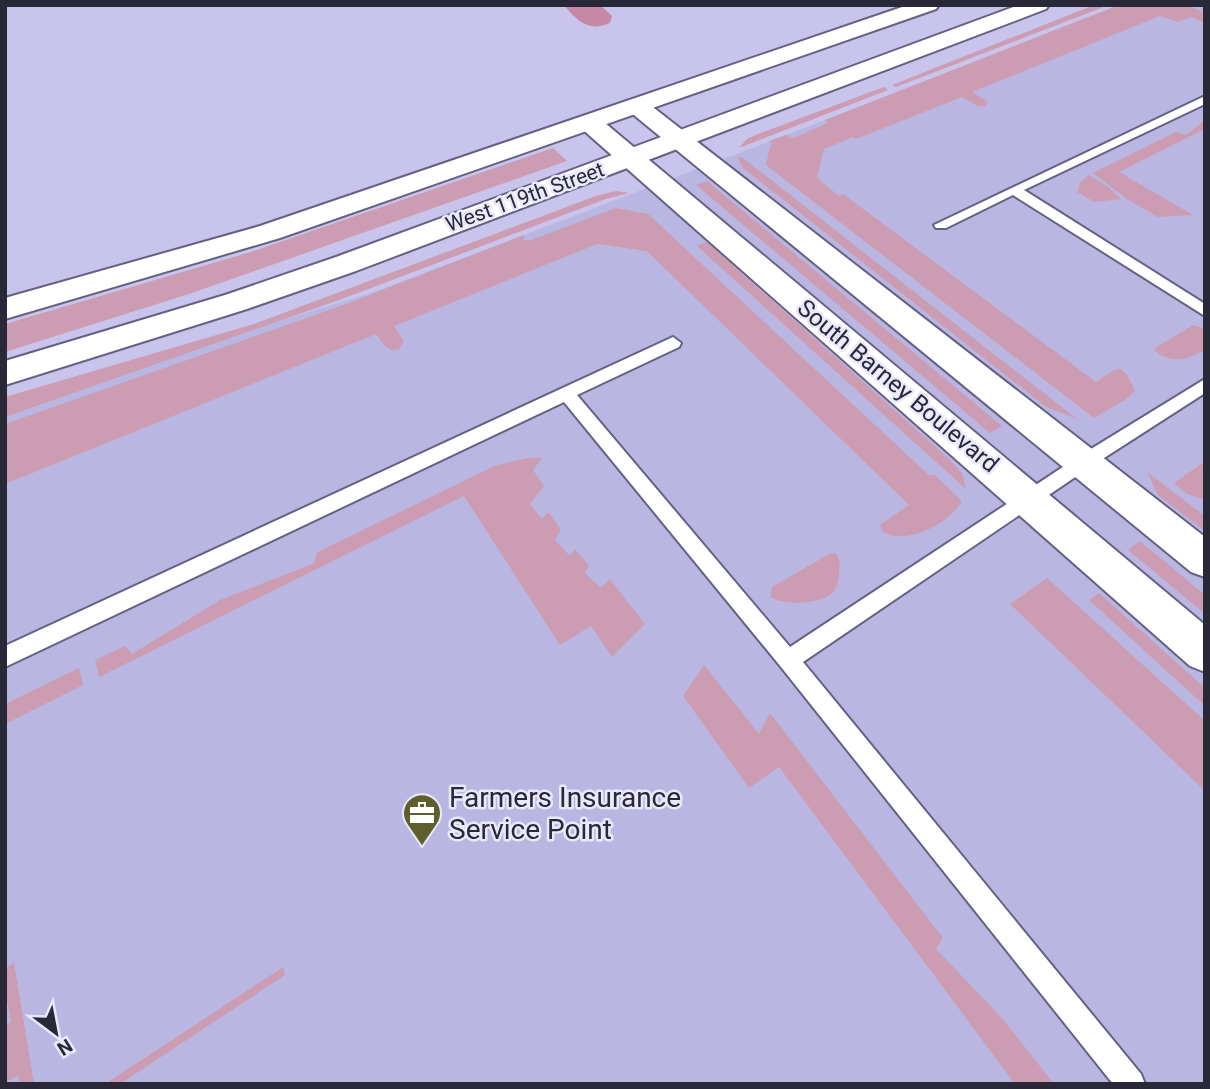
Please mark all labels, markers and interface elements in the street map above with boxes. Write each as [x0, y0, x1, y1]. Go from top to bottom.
street label: West 119th Street [443, 157, 608, 237]
street label: South Barney Boulevard [792, 294, 1004, 478]
place label: Farmers Insurance Service Point [449, 781, 681, 846]
office icon: Farmers Insurance Service Point [401, 792, 443, 847]
north arrow [21, 998, 91, 1068]
text: N [53, 1034, 77, 1060]

